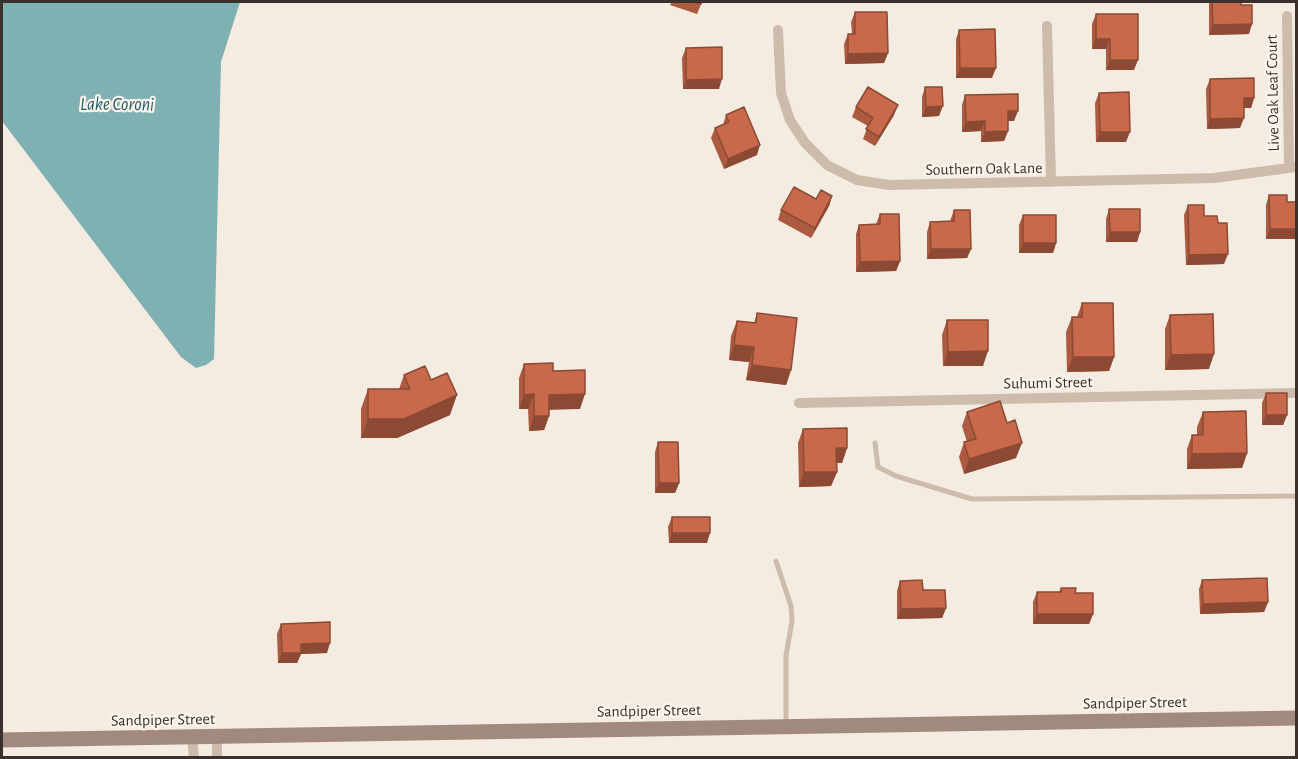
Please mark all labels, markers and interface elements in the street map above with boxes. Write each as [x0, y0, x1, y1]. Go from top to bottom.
street label: Live Oak Leaf Court [1262, 34, 1284, 152]
water label: Lake Coroni [80, 94, 154, 116]
street label: Southern Oak Lane [925, 158, 1043, 180]
street label: Suhumi Street [1003, 373, 1093, 393]
street label: Sandpiper Street [1083, 692, 1187, 714]
street label: Sandpiper Street [597, 700, 701, 722]
street label: Sandpiper Street [111, 709, 215, 731]

